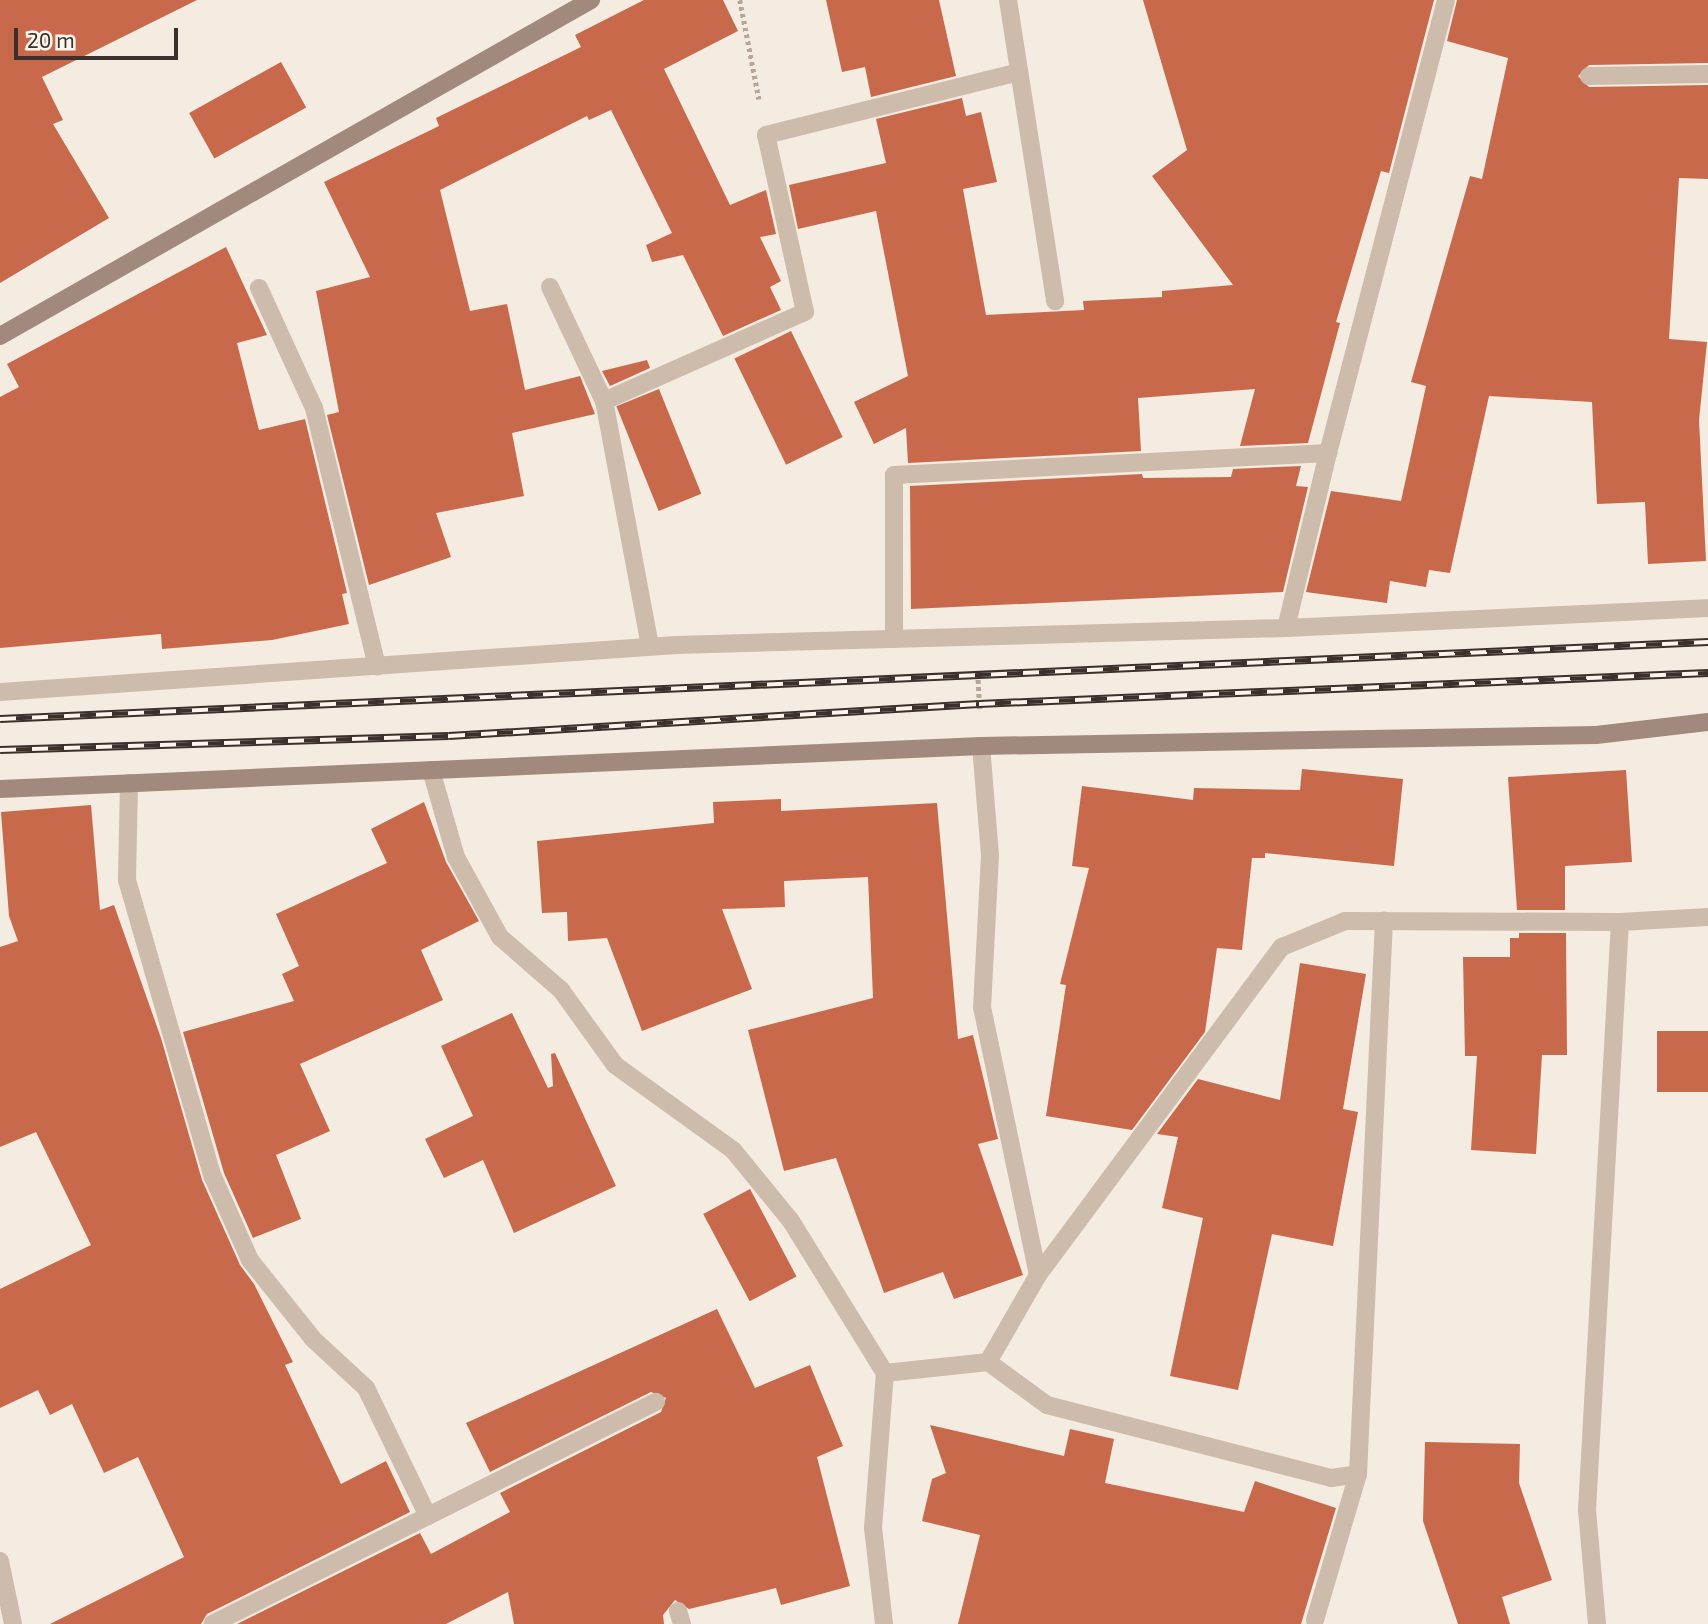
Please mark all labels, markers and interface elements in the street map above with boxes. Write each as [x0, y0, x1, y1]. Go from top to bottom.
scale bar [18, 14, 182, 58]
text: 20 m [27, 27, 75, 52]

